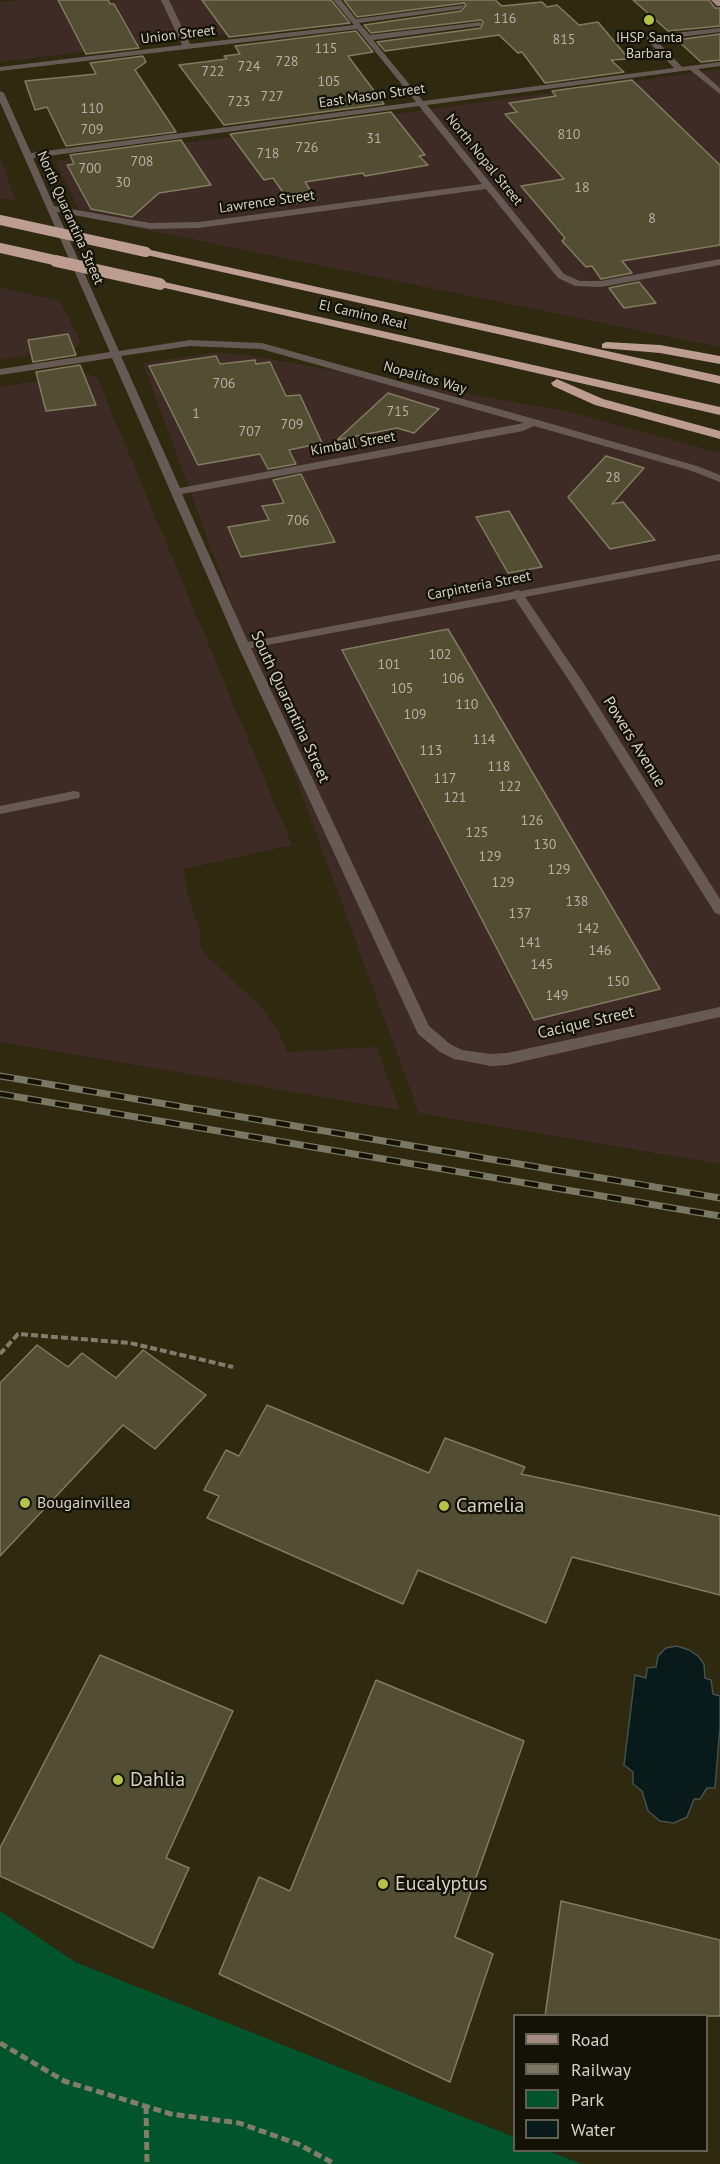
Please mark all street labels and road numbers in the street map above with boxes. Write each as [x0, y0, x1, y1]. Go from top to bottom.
street label: Union Street [140, 22, 216, 48]
street label: East Mason Street [318, 80, 426, 112]
street label: North Nopal Street [442, 111, 526, 209]
street label: North Quarantina Street [33, 149, 107, 287]
street label: Lawrence Street [218, 187, 316, 217]
street label: El Camino Real [317, 297, 409, 333]
street label: Nopalitos Way [382, 358, 468, 398]
street label: Kimball Street [309, 428, 397, 460]
street label: Carpinteria Street [426, 568, 532, 604]
street label: South Quarantina Street [246, 628, 334, 786]
street label: Powers Avenue [599, 693, 669, 791]
street label: Cacique Street [536, 1003, 636, 1043]

